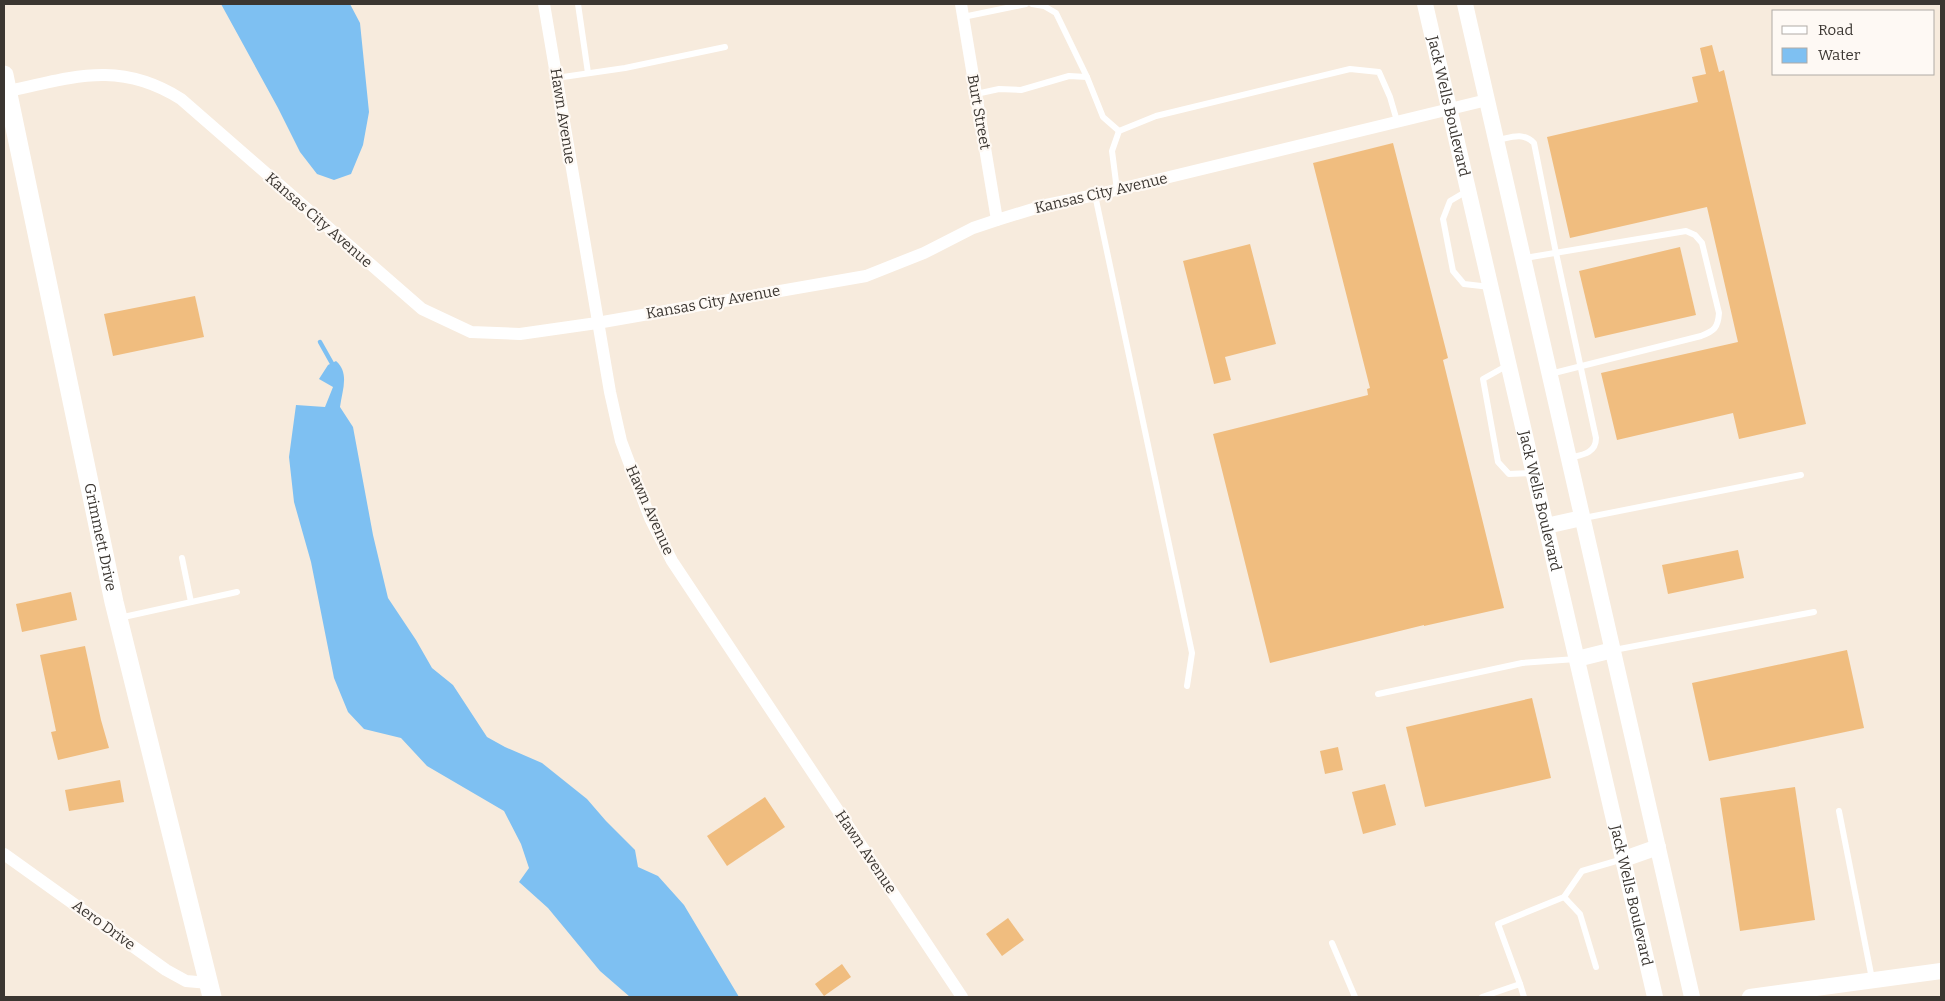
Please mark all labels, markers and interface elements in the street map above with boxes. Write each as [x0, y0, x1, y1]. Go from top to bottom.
legend [1772, 10, 1935, 75]
text: Road [1818, 21, 1853, 39]
street label: Jack Wells Boulevard [1423, 33, 1474, 178]
text: Water [1818, 46, 1861, 64]
street label: Hawn Avenue [547, 67, 579, 165]
street label: Burt Street [964, 73, 995, 152]
street label: Kansas City Avenue [262, 169, 376, 271]
street label: Kansas City Avenue [1033, 169, 1169, 217]
street label: Kansas City Avenue [645, 281, 781, 323]
street label: Jack Wells Boulevard [1515, 428, 1565, 573]
street label: Hawn Avenue [622, 462, 678, 558]
street label: Grimmett Drive [80, 481, 120, 593]
street label: Hawn Avenue [832, 807, 900, 897]
street label: Jack Wells Boulevard [1606, 822, 1656, 968]
street label: Aero Drive [69, 896, 139, 954]

